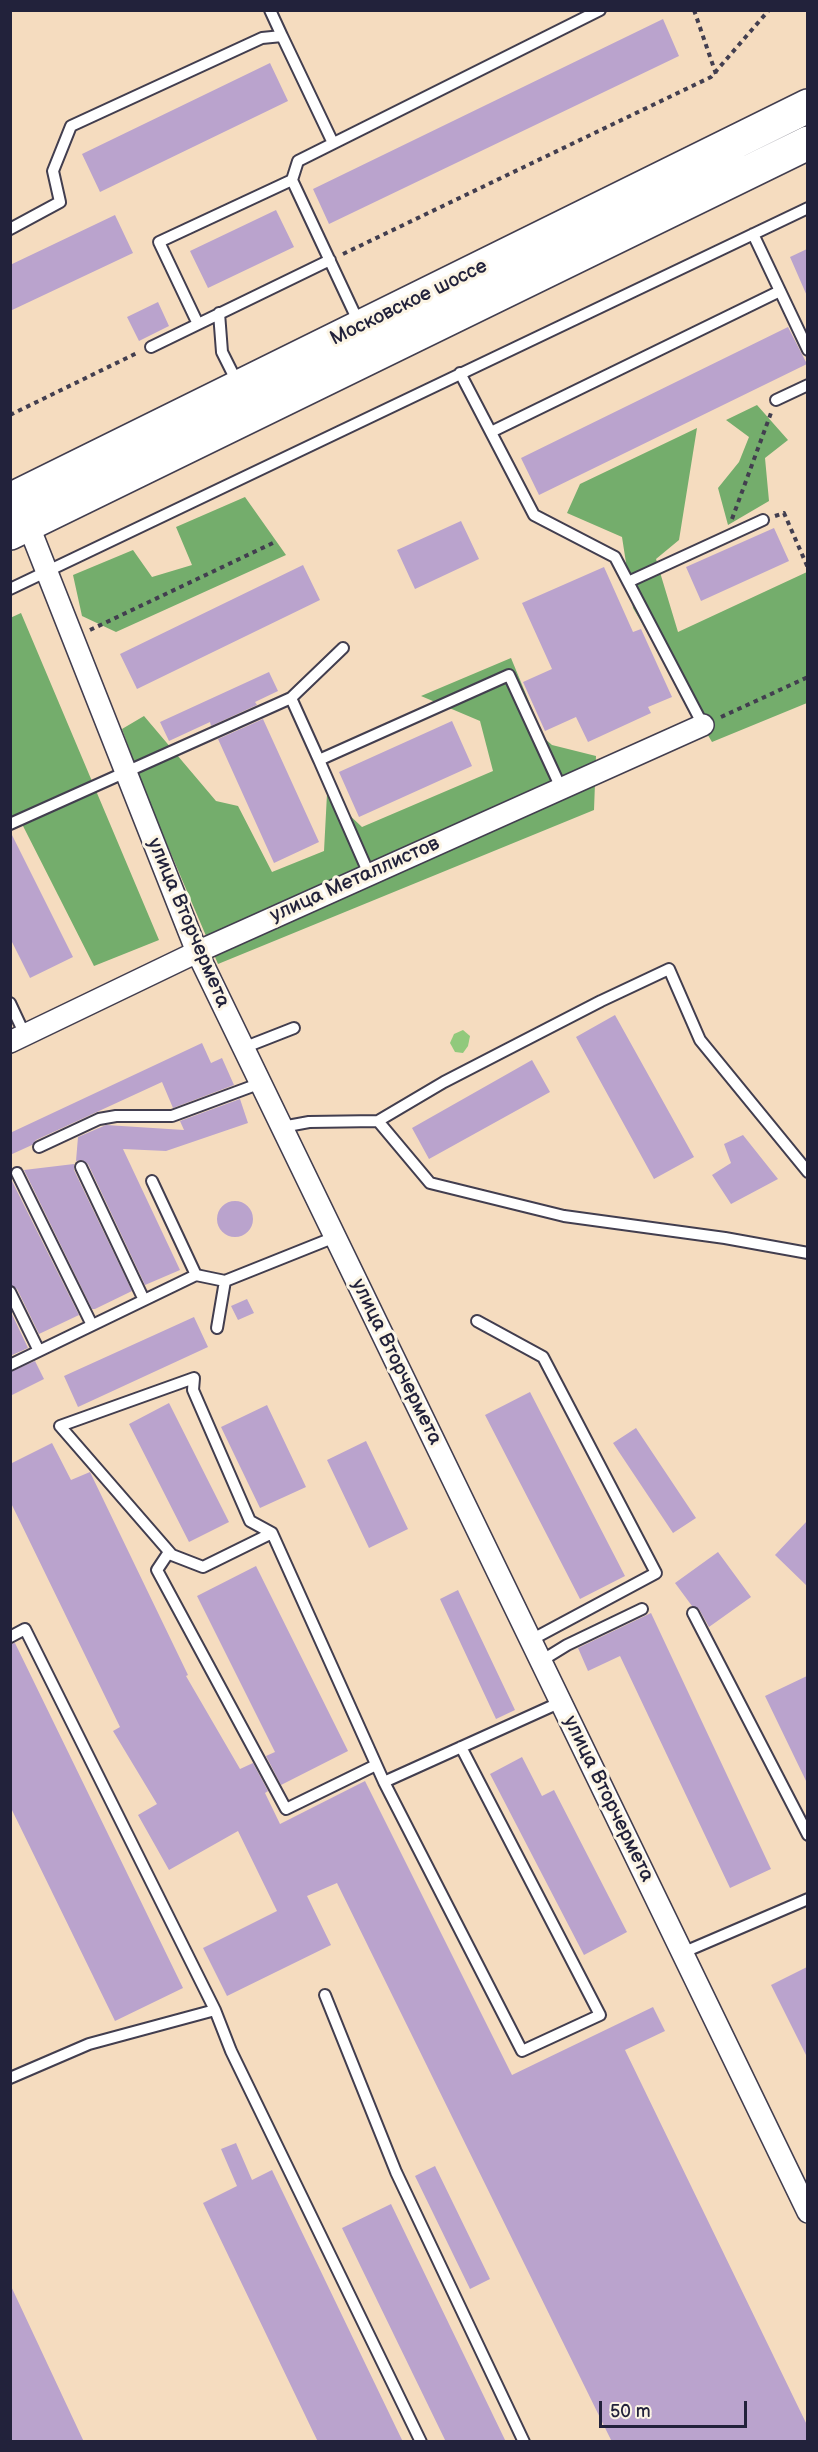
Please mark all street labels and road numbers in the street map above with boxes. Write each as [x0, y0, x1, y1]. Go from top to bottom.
street label: Московское шоссе [326, 255, 492, 351]
street label: улица Металлистов [267, 832, 443, 928]
street label: улица Вторчермета [141, 835, 235, 1011]
street label: улица Вторчермета [345, 1275, 447, 1449]
street label: улица Вторчермета [557, 1712, 659, 1886]

